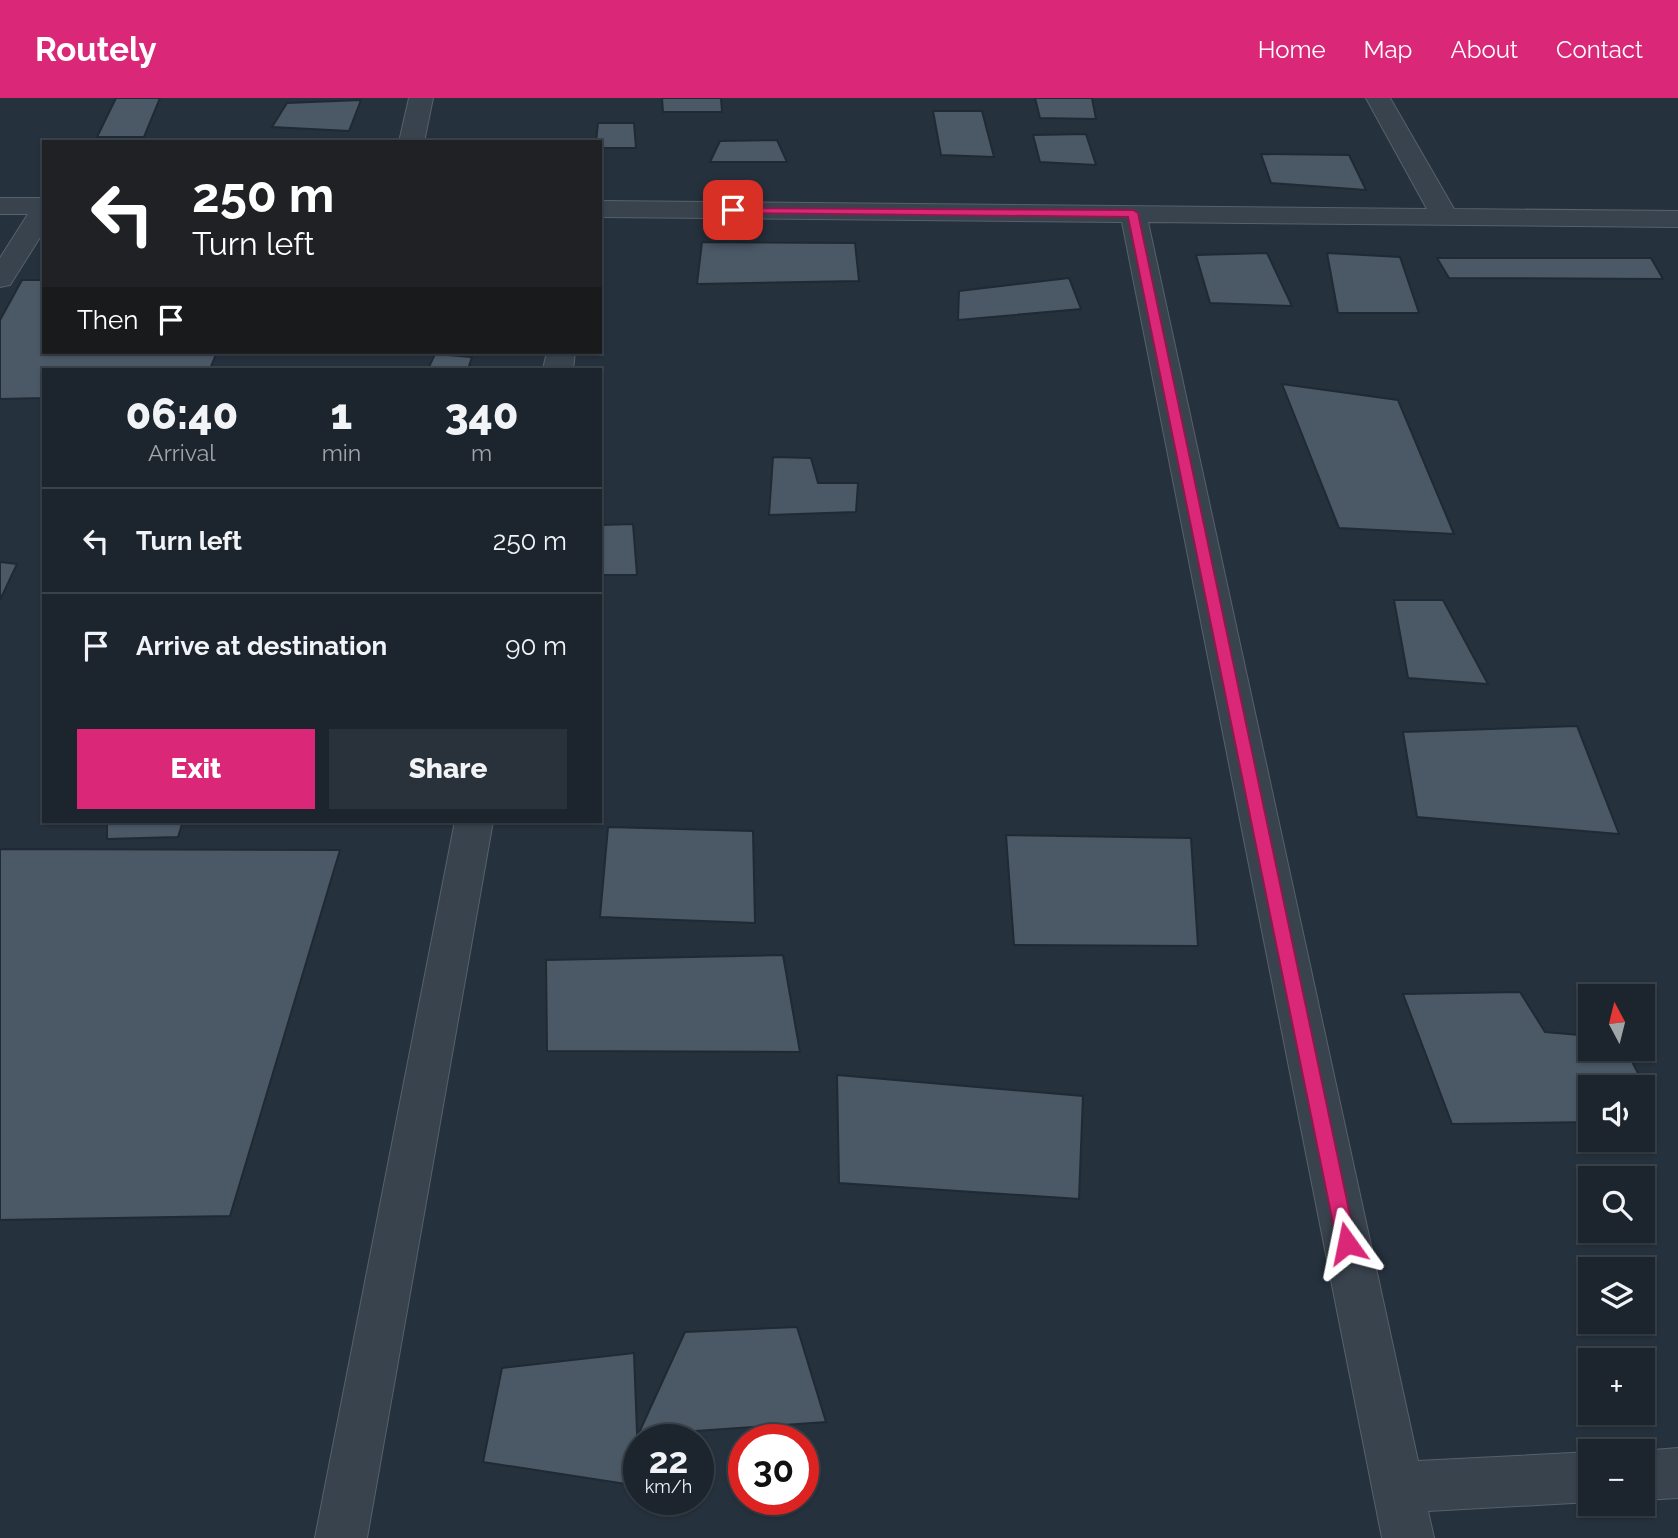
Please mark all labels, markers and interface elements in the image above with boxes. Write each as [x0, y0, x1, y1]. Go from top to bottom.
text: Routely [35, 30, 157, 69]
text: Home [1258, 35, 1326, 64]
text: Map [1364, 35, 1412, 64]
text: About [1450, 35, 1518, 64]
text: Contact [1556, 35, 1643, 64]
text: 250 m [192, 166, 334, 223]
icon: left [77, 168, 168, 259]
pin [703, 180, 763, 240]
icon: arrive [714, 191, 752, 229]
text: Turn left [192, 225, 314, 262]
icon: arrive [152, 301, 190, 339]
text: Then [77, 305, 138, 335]
text: 06:40 [125, 390, 238, 439]
text: 1 [331, 390, 352, 439]
text: 340 [445, 390, 519, 439]
text: Arrival [148, 439, 216, 466]
text: min [322, 439, 361, 466]
text: m [471, 439, 492, 466]
icon: left [77, 522, 115, 560]
text: Turn left [136, 526, 242, 556]
text: 250 m [493, 526, 567, 556]
icon: arrive [77, 627, 115, 665]
text: Arrive at destination [136, 631, 387, 661]
text: 90 m [505, 631, 567, 661]
button: Exit [77, 729, 315, 809]
button: Share [329, 729, 567, 809]
north arrow [1578, 984, 1656, 1060]
map controls [1578, 984, 1655, 1516]
button: sound [1578, 1075, 1655, 1152]
button: search [1578, 1166, 1655, 1243]
position arrow [1310, 1206, 1384, 1280]
button: layers [1578, 1257, 1655, 1334]
button: + [1578, 1348, 1655, 1425]
speed limit sign: 30 [728, 1424, 819, 1515]
button: − [1578, 1439, 1655, 1516]
text: 22 [649, 1440, 688, 1481]
text: km/h [645, 1476, 692, 1497]

